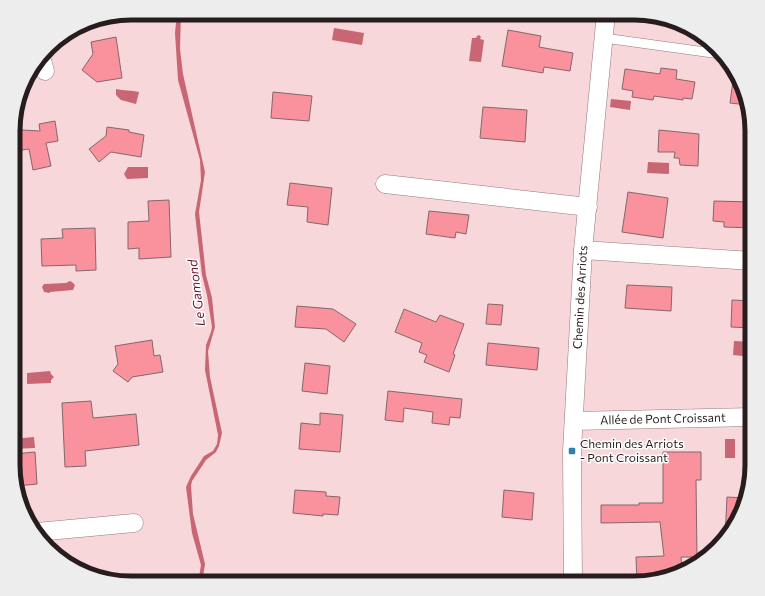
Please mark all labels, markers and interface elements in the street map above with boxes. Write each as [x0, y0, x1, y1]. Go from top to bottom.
street label: Chemin des Arriots [570, 245, 589, 349]
water label: Le Gamond [184, 258, 208, 327]
street label: Allée de Pont Croissant [600, 410, 726, 426]
place label: Chemin des Arriots - Pont Croissant [580, 436, 684, 464]
marker: Chemin des Arriots - Pont Croissant [567, 446, 577, 456]

